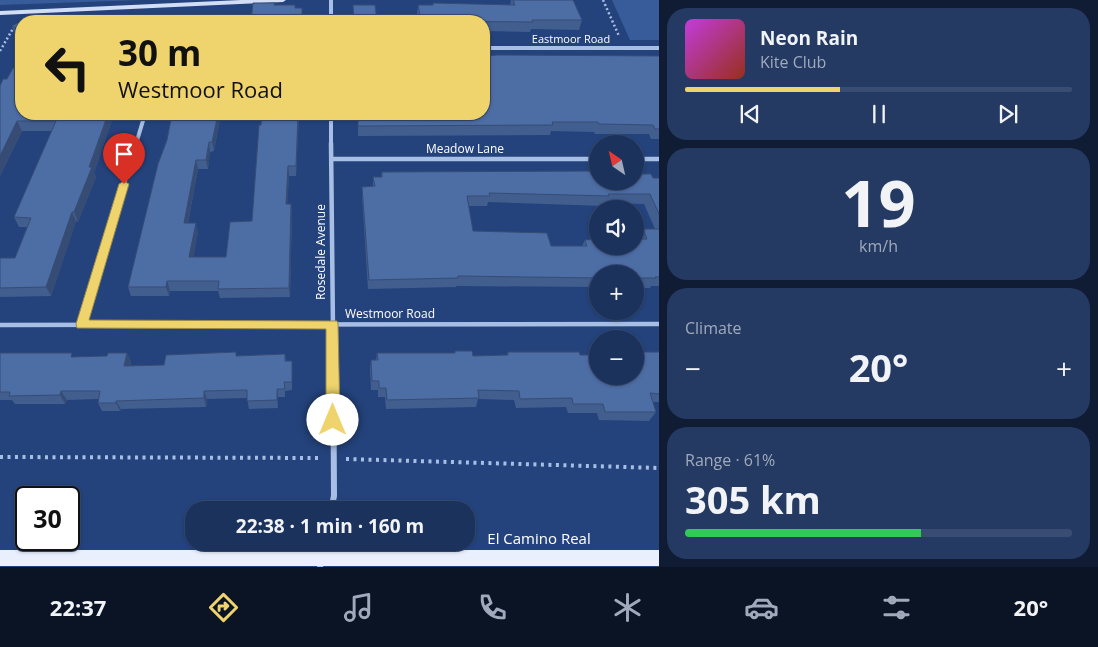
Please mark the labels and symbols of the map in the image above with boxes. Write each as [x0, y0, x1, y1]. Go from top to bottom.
street label: Eastmoor Road [532, 31, 610, 46]
pin [103, 133, 145, 184]
north arrow [589, 135, 644, 190]
street label: Meadow Lane [426, 140, 504, 157]
street label: Rosedale Avenue [312, 204, 329, 300]
street label: Westmoor Road [345, 305, 435, 322]
position arrow [306, 393, 358, 445]
speed limit sign: 30 [15, 486, 80, 551]
street label: El Camino Real [487, 528, 591, 548]

